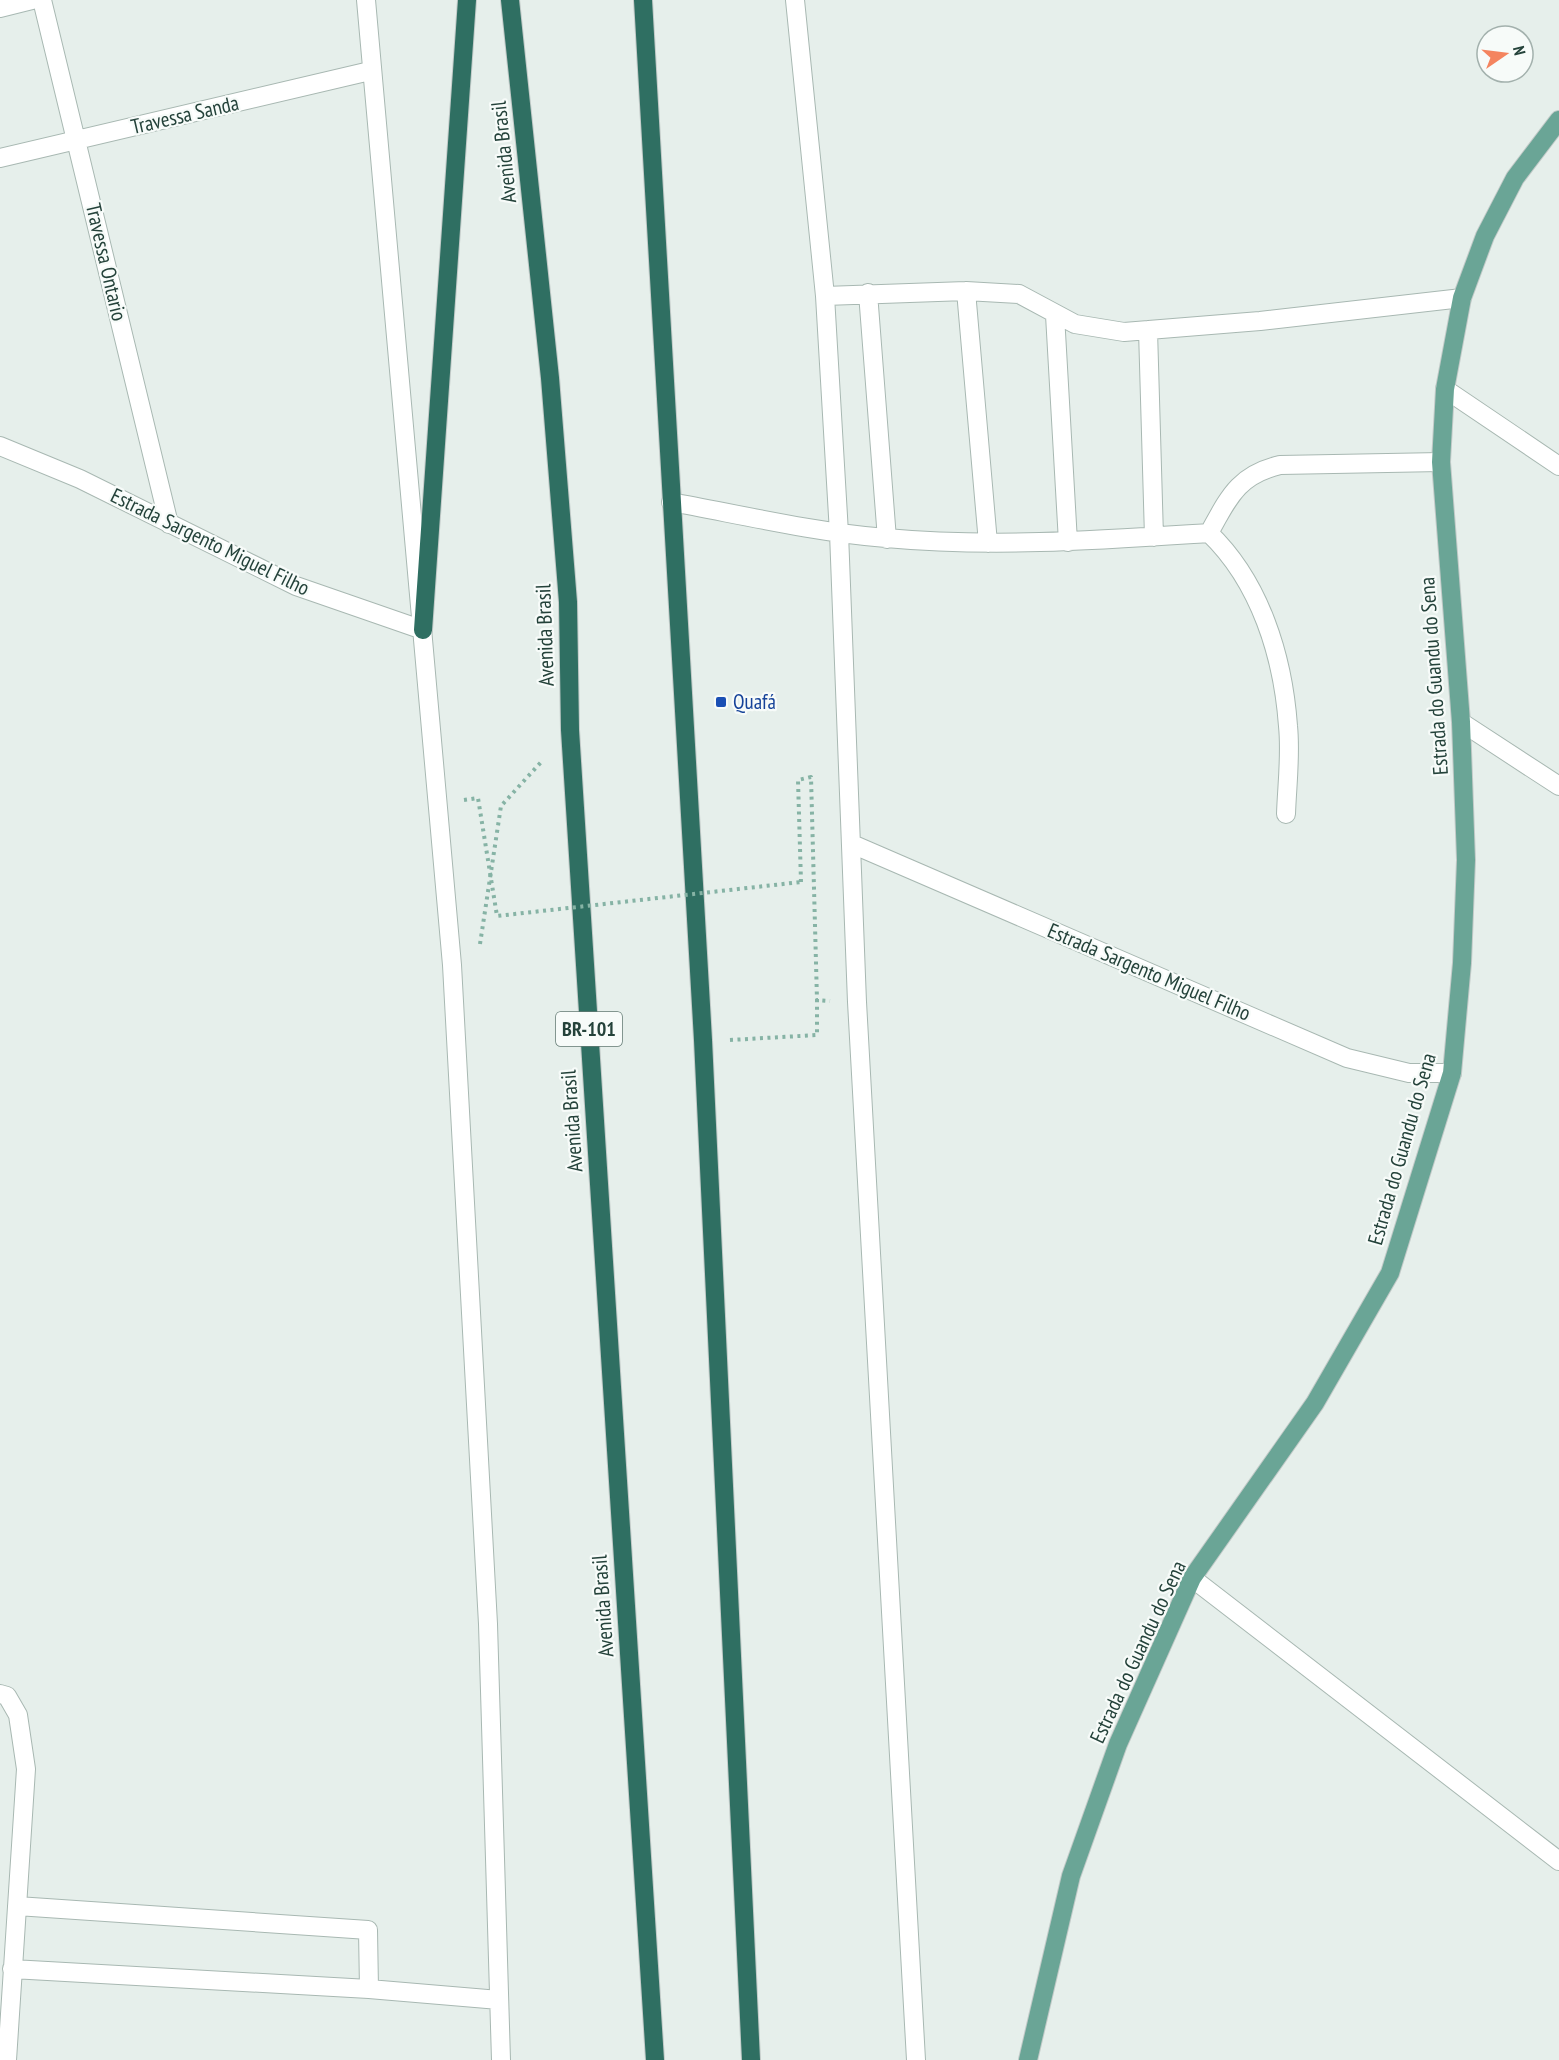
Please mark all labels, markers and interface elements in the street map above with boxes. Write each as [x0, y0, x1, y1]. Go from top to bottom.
north arrow [1475, 24, 1535, 84]
text: N [1509, 44, 1530, 57]
street label: Travessa Sanda [128, 89, 241, 140]
street label: Avenida Brasil [485, 100, 522, 204]
street label: Travessa Ontario [80, 200, 133, 323]
street label: Estrada Sargento Miguel Filho [106, 482, 314, 601]
street label: Estrada do Guandu do Sena [1413, 576, 1454, 776]
street label: Avenida Brasil [529, 583, 560, 687]
place label: Quafá [733, 688, 776, 715]
marker: Quafá [714, 695, 728, 709]
street label: Estrada Sargento Miguel Filho [1044, 917, 1255, 1027]
road number: BR-101 [556, 1012, 622, 1046]
street label: Estrada do Guandu do Sena [1361, 1050, 1442, 1248]
street label: Avenida Brasil [554, 1069, 589, 1173]
street label: Avenida Brasil [585, 1554, 620, 1658]
street label: Estrada do Guandu do Sena [1083, 1556, 1192, 1747]

